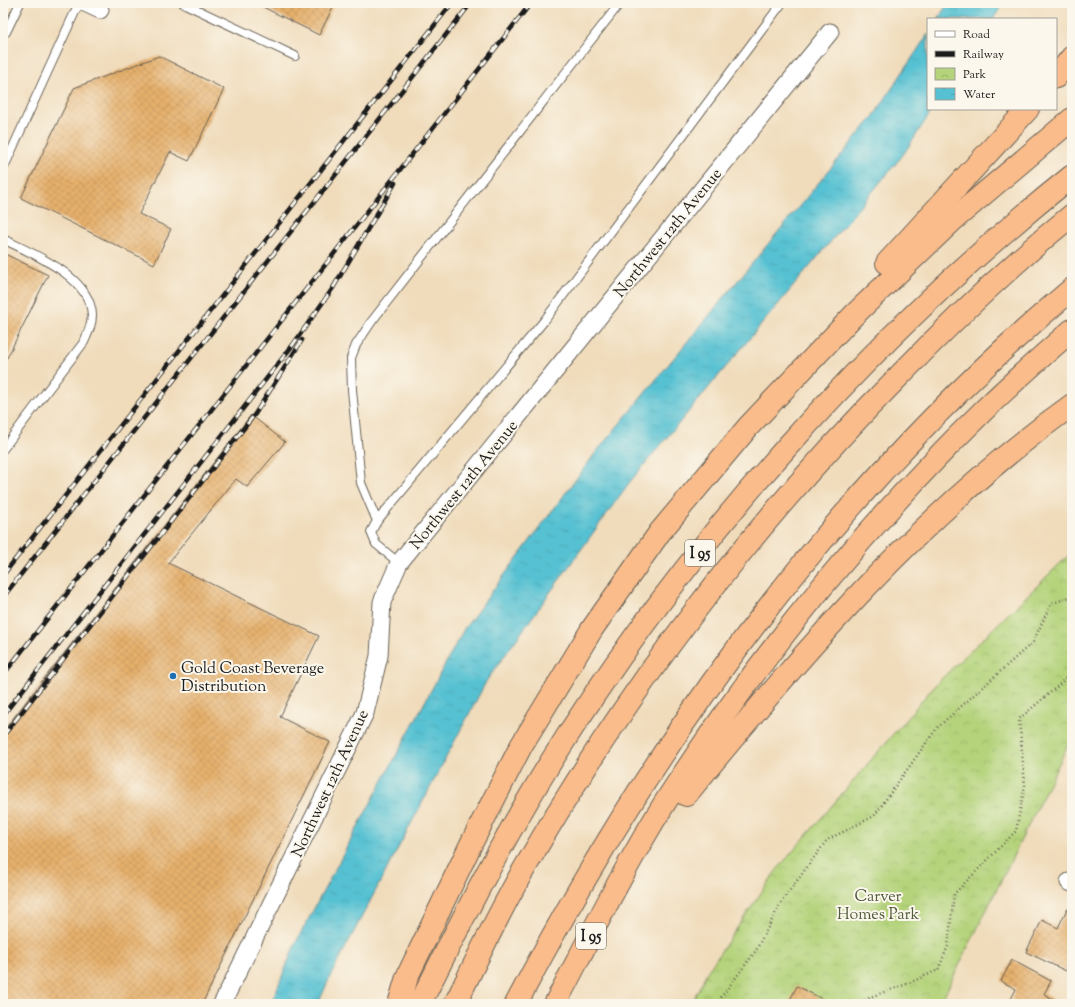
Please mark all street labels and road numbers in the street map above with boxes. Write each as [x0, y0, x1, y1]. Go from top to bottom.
street label: Northwest 12th Avenue [609, 164, 728, 303]
street label: Northwest 12th Avenue [405, 416, 524, 555]
road number: I 95 [685, 540, 715, 566]
street label: Northwest 12th Avenue [287, 706, 376, 862]
road number: I 95 [576, 923, 606, 949]

